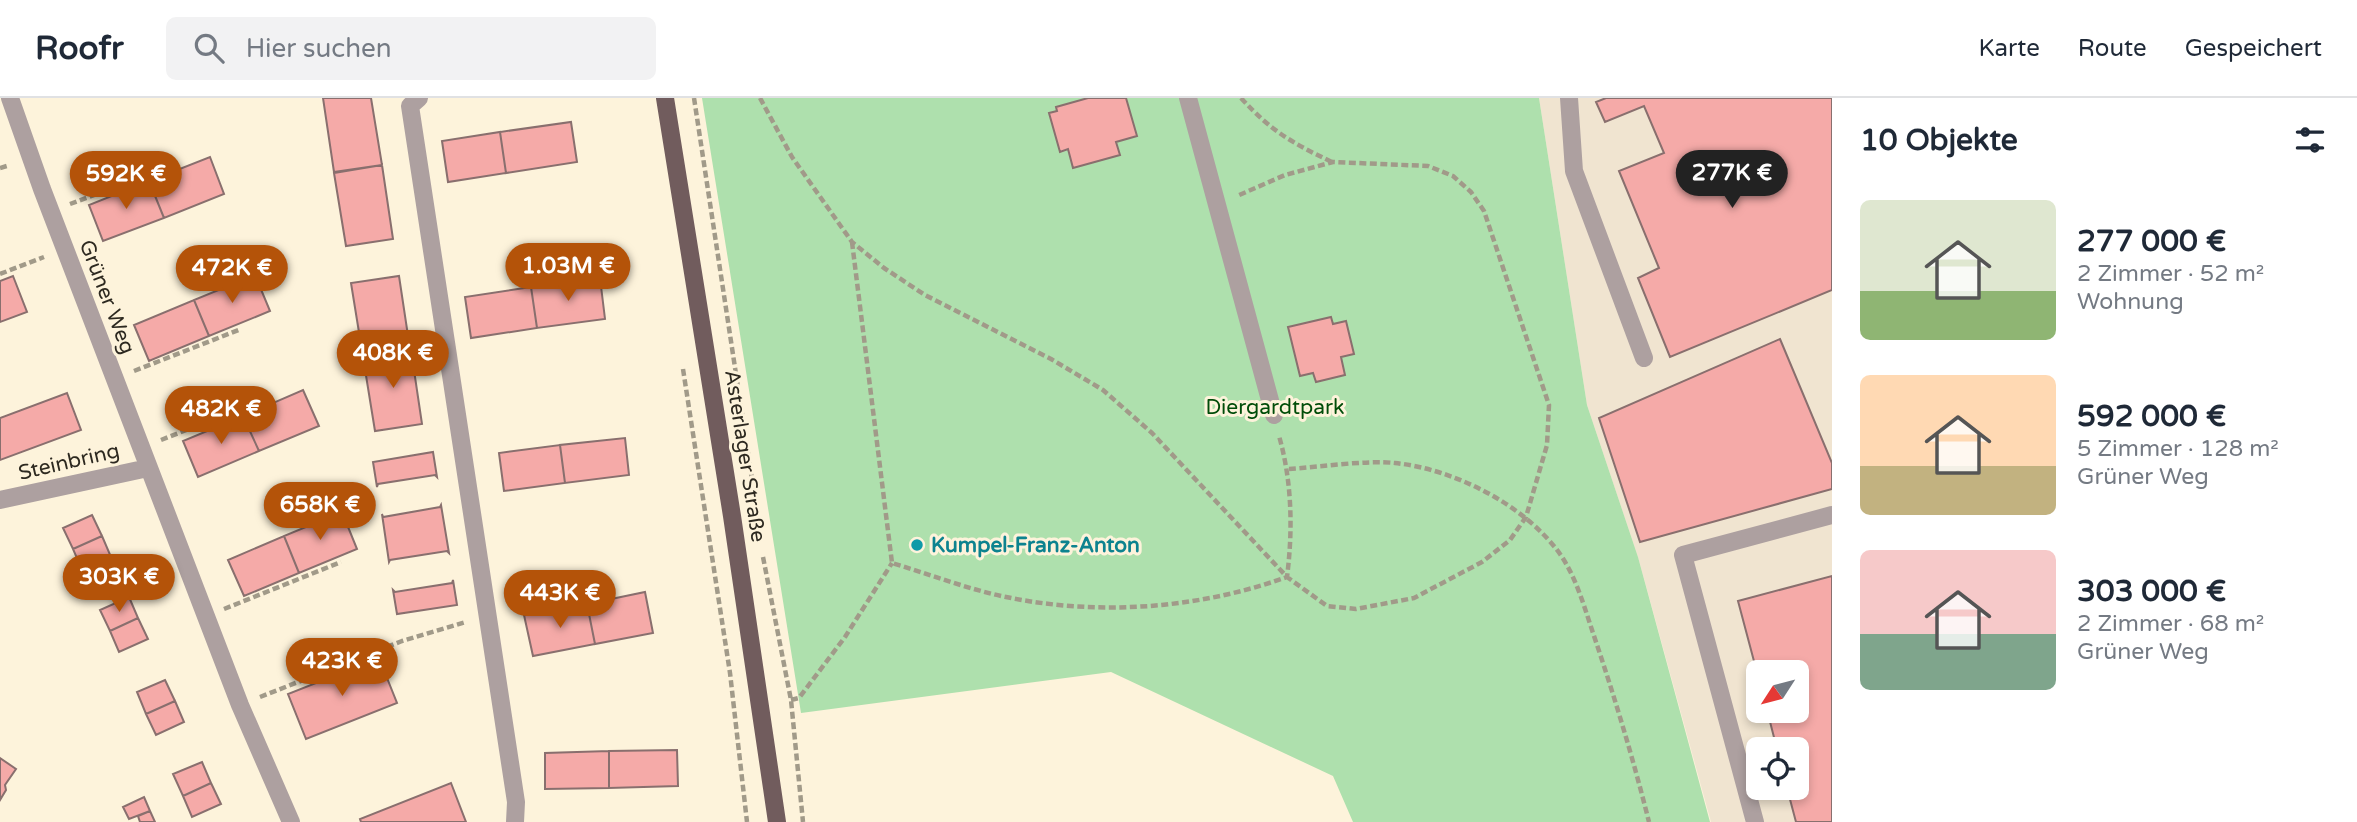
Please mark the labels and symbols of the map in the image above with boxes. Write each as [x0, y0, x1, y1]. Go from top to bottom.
pin: 277K € [1675, 150, 1789, 210]
pin: 592K € [69, 152, 183, 211]
street label: Grüner Weg [74, 236, 140, 358]
pin: 1.03M € [503, 244, 633, 303]
pin: 472K € [175, 246, 289, 305]
pin: 408K € [336, 330, 450, 390]
street label: Asterlager Straße [719, 368, 771, 544]
pin: 482K € [164, 386, 278, 446]
park label: Diergardtpark [1206, 395, 1345, 420]
street label: Steinbring [16, 438, 122, 486]
pin: 658K € [263, 482, 377, 542]
place label: Kumpel-Franz-Anton [931, 533, 1140, 558]
marker: Kumpel-Franz-Anton [909, 537, 925, 553]
pin: 303K € [62, 554, 176, 614]
pin: 443K € [503, 570, 617, 630]
pin: 423K € [285, 638, 399, 698]
north arrow [1746, 660, 1810, 723]

